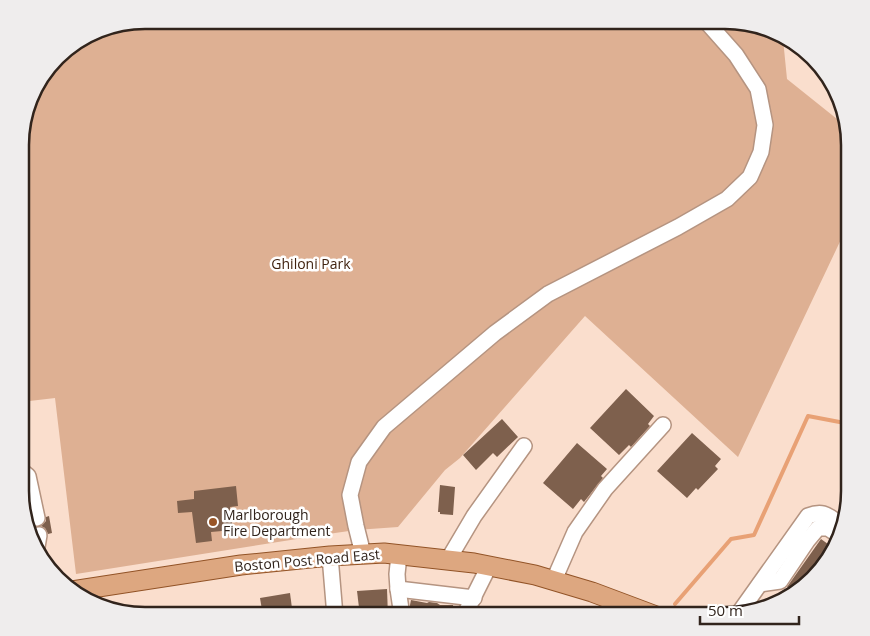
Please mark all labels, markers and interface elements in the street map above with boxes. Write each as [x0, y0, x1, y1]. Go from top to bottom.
park label: Ghiloni Park [271, 254, 351, 273]
place label: Marlborough Fire Department [223, 505, 330, 540]
marker: Marlborough Fire Department [207, 516, 219, 528]
street label: Boston Post Road East [233, 544, 381, 576]
scale bar [700, 594, 799, 626]
text: 50 m [708, 600, 743, 620]

